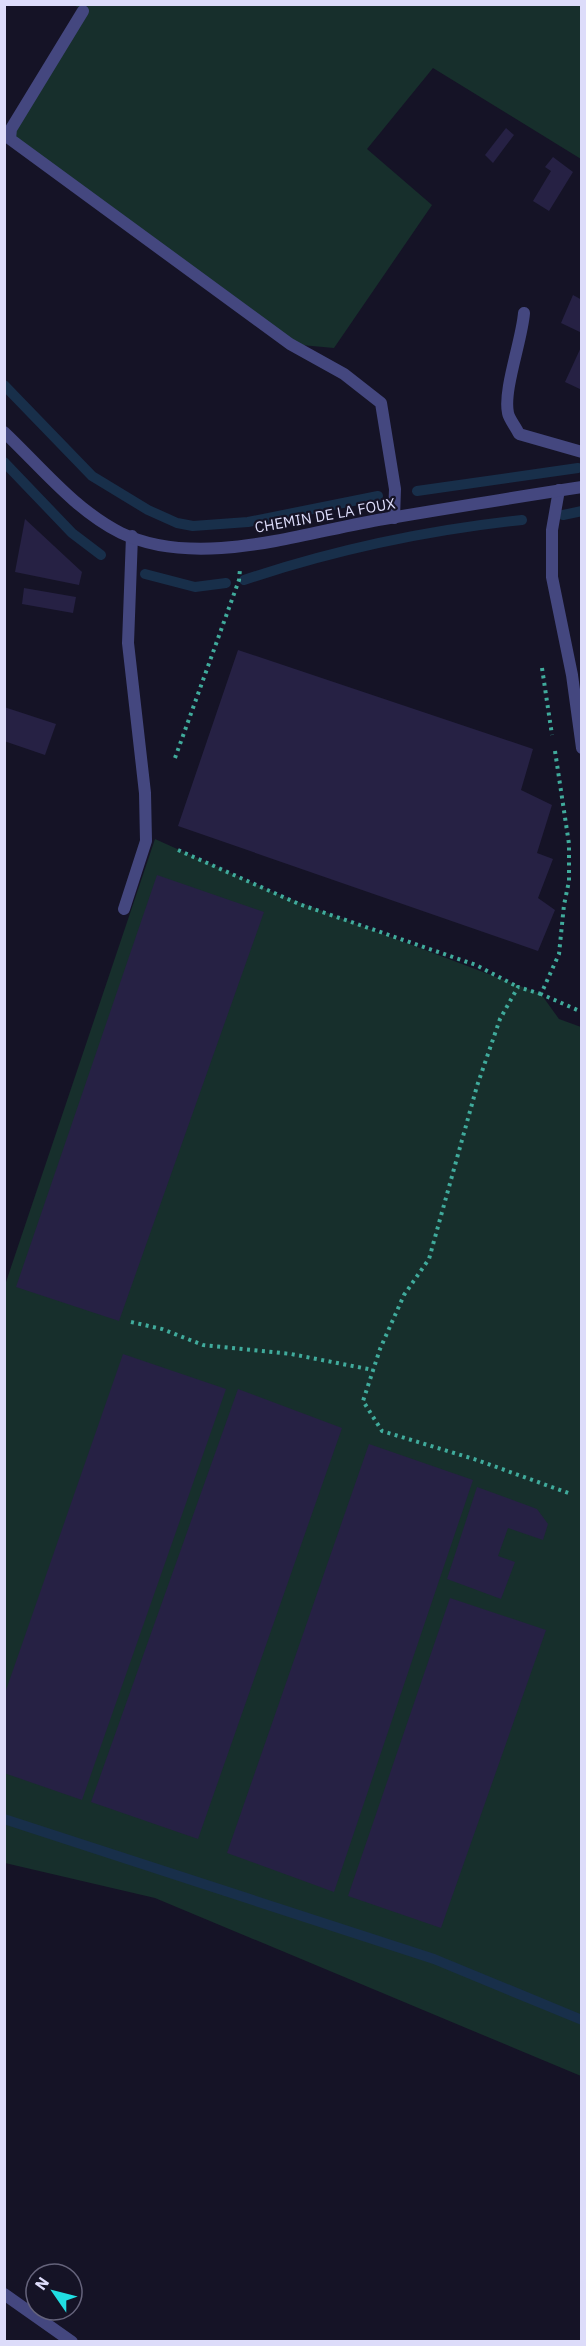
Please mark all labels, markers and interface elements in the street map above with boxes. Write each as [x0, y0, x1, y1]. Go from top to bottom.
street label: CHEMIN DE LA FOUX [253, 493, 397, 537]
north arrow [24, 2262, 84, 2322]
text: N [30, 2273, 53, 2294]

